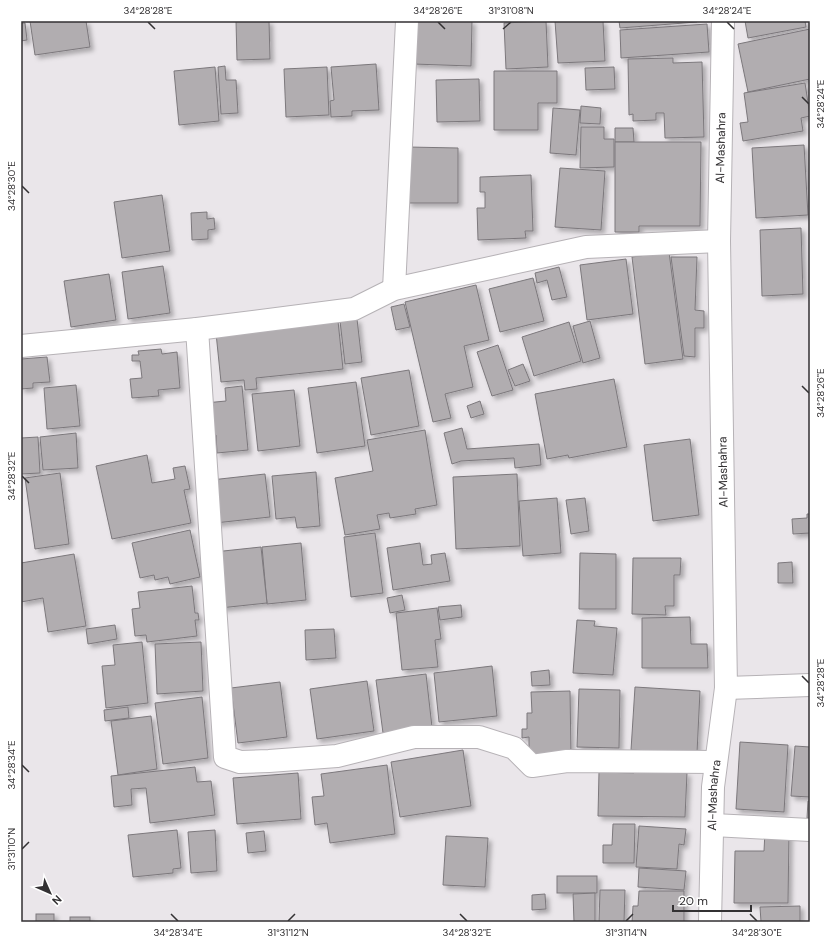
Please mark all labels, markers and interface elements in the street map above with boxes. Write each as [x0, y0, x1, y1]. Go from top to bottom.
text: 34°28'28"E [124, 4, 173, 17]
text: 34°28'26"E [413, 4, 463, 17]
text: 31°31'08"N [488, 4, 534, 17]
text: 34°28'24"E [703, 4, 752, 17]
text: 34°28'24"E [814, 79, 827, 128]
street label: Al-Mashahra [712, 112, 729, 184]
text: 34°28'30"E [5, 161, 18, 211]
text: 34°28'26"E [814, 368, 827, 418]
street label: Al-Mashahra [714, 436, 732, 508]
text: 34°28'32"E [5, 451, 18, 500]
text: 34°28'28"E [814, 658, 827, 707]
text: 34°28'34"E [5, 740, 18, 790]
street label: Al-Mashahra [704, 759, 725, 831]
text: 31°31'10"N [5, 828, 18, 870]
north arrow [30, 873, 70, 913]
scale bar [673, 887, 751, 913]
text: N [49, 892, 65, 908]
text: 20 m [679, 893, 708, 909]
text: 34°28'34"E [153, 926, 203, 939]
text: 31°31'12"N [267, 926, 309, 939]
text: 34°28'32"E [443, 926, 492, 939]
text: 31°31'14"N [605, 926, 647, 939]
text: 34°28'30"E [732, 926, 782, 939]

